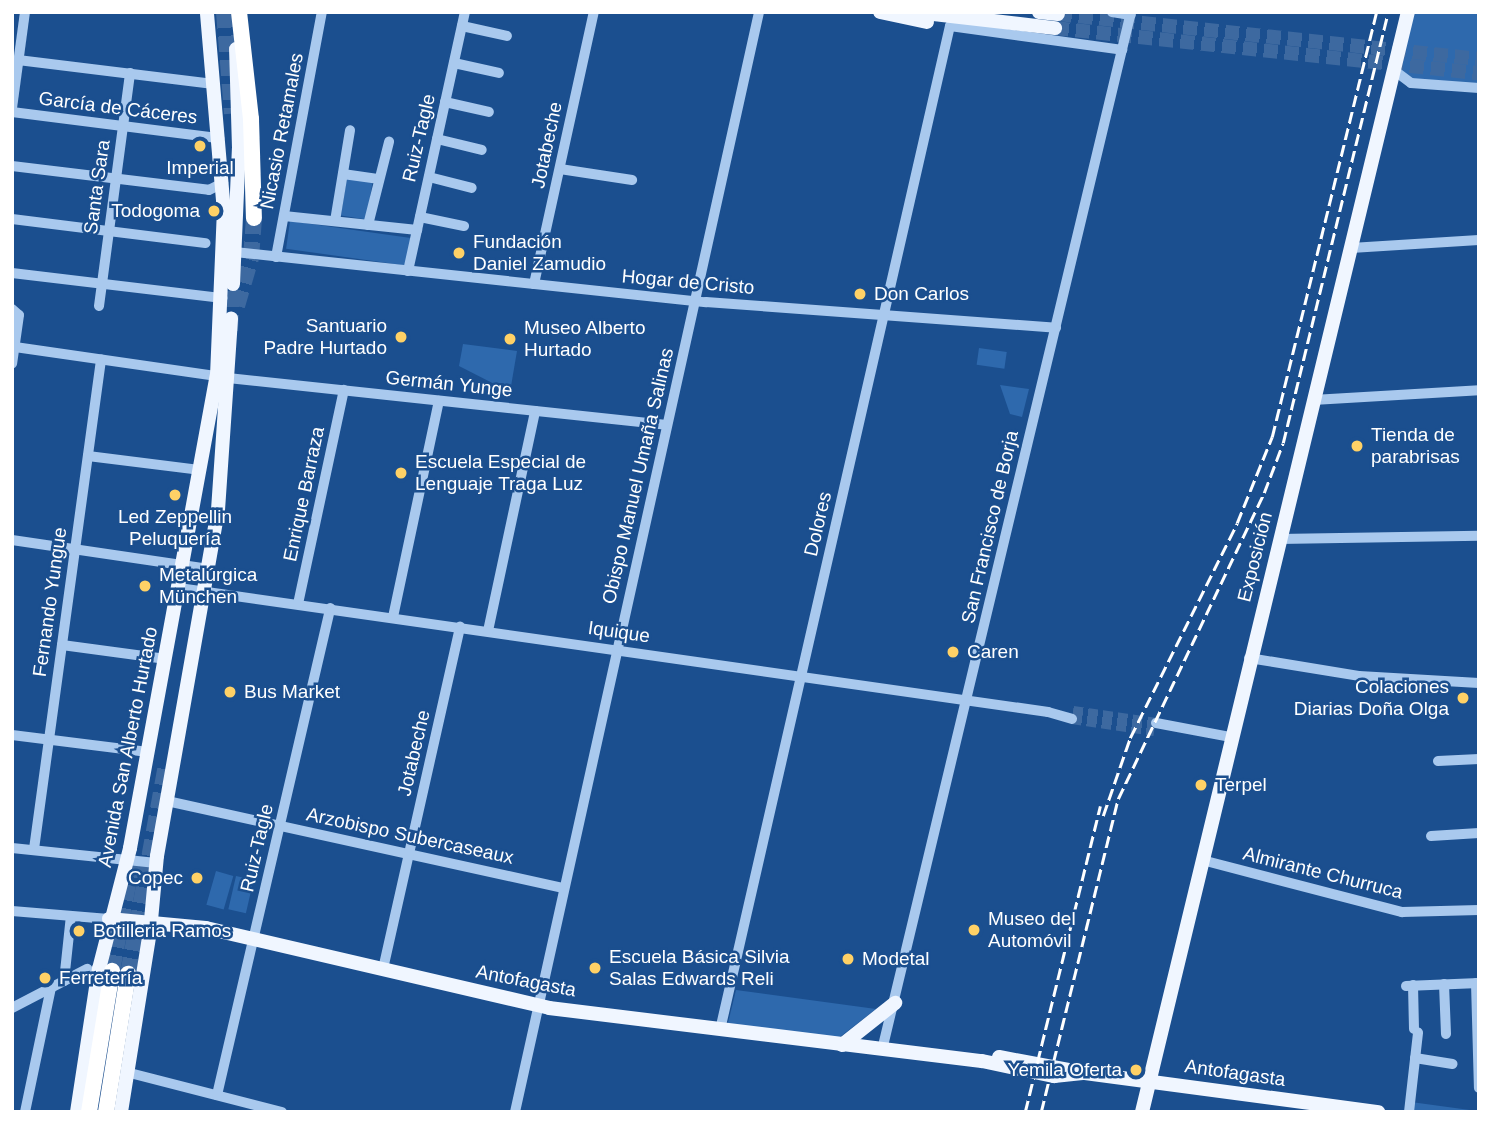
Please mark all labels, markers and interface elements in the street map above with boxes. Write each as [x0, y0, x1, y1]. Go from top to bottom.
street label: Nicasio Retamales [256, 51, 308, 211]
street label: García de Cáceres [37, 87, 199, 129]
street label: Ruiz-Tagle [398, 92, 440, 184]
street label: Jotabeche [527, 100, 567, 190]
street label: Santa Sara [79, 138, 115, 236]
marker: Imperial [192, 138, 208, 154]
place label: Imperial [166, 157, 234, 179]
place label: Todogoma [111, 200, 200, 222]
marker: Todogoma [206, 203, 222, 219]
place label: Fundación Daniel Zamudio [473, 231, 606, 275]
marker: Fundación Daniel Zamudio [451, 245, 467, 261]
street label: Hogar de Cristo [621, 265, 755, 299]
place label: Don Carlos [874, 283, 969, 305]
marker: Don Carlos [852, 286, 868, 302]
place label: Santuario Padre Hurtado [263, 315, 387, 359]
place label: Museo Alberto Hurtado [524, 317, 647, 361]
marker: Santuario Padre Hurtado [393, 329, 409, 345]
marker: Museo Alberto Hurtado [502, 331, 518, 347]
street label: Obispo Manuel Umaña Salinas [597, 346, 679, 606]
street label: Germán Yunge [384, 366, 514, 402]
street label: Enrique Barraza [279, 424, 329, 564]
place label: Tienda de parabrisas [1371, 424, 1460, 468]
street label: San Francisco de Borja [957, 428, 1023, 626]
marker: Tienda de parabrisas [1349, 438, 1365, 454]
place label: Escuela Especial de Lenguaje Traga Luz [415, 451, 586, 495]
marker: Escuela Especial de Lenguaje Traga Luz [393, 465, 409, 481]
marker: Led Zeppellin Peluquería [167, 487, 183, 503]
street label: Dolores [800, 490, 836, 558]
place label: Led Zeppellin Peluquería [118, 506, 232, 550]
street label: Exposición [1233, 510, 1277, 604]
street label: Fernando Yungue [28, 526, 72, 678]
place label: Metalúrgica München [159, 564, 257, 608]
marker: Metalúrgica München [137, 578, 153, 594]
street label: Iquique [587, 616, 651, 648]
street label: Avenida San Alberto Hurtado [93, 624, 163, 870]
place label: Caren [967, 641, 1019, 663]
marker: Caren [945, 644, 961, 660]
place label: Colaciones Diarias Doña Olga [1294, 676, 1449, 720]
place label: Bus Market [244, 681, 340, 703]
marker: Bus Market [222, 684, 238, 700]
marker: Colaciones Diarias Doña Olga [1455, 690, 1471, 706]
street label: Jotabeche [393, 708, 435, 798]
place label: Terpel [1215, 774, 1267, 796]
marker: Terpel [1193, 777, 1209, 793]
street label: Ruiz-Tagle [236, 802, 278, 894]
street label: Arzobispo Subercaseaux [304, 803, 516, 869]
street label: Almirante Churruca [1241, 842, 1405, 904]
place label: Copec [128, 867, 183, 889]
marker: Copec [189, 870, 205, 886]
place label: Museo del Automóvil [988, 908, 1076, 952]
place label: Botilleria Ramos [93, 920, 231, 942]
marker: Museo del Automóvil [966, 922, 982, 938]
marker: Botilleria Ramos [71, 923, 87, 939]
place label: Escuela Básica Silvia Salas Edwards Reli [609, 946, 790, 990]
place label: Modetal [862, 948, 930, 970]
marker: Modetal [840, 951, 856, 967]
street label: Antofagasta [474, 960, 578, 1002]
marker: Escuela Básica Silvia Salas Edwards Reli [587, 960, 603, 976]
place label: Ferretería [59, 967, 142, 989]
marker: Ferretería [37, 970, 53, 986]
street label: Antofagasta [1183, 1055, 1287, 1091]
place label: Yemila Oferta [1008, 1059, 1122, 1081]
marker: Yemila Oferta [1128, 1062, 1144, 1078]

